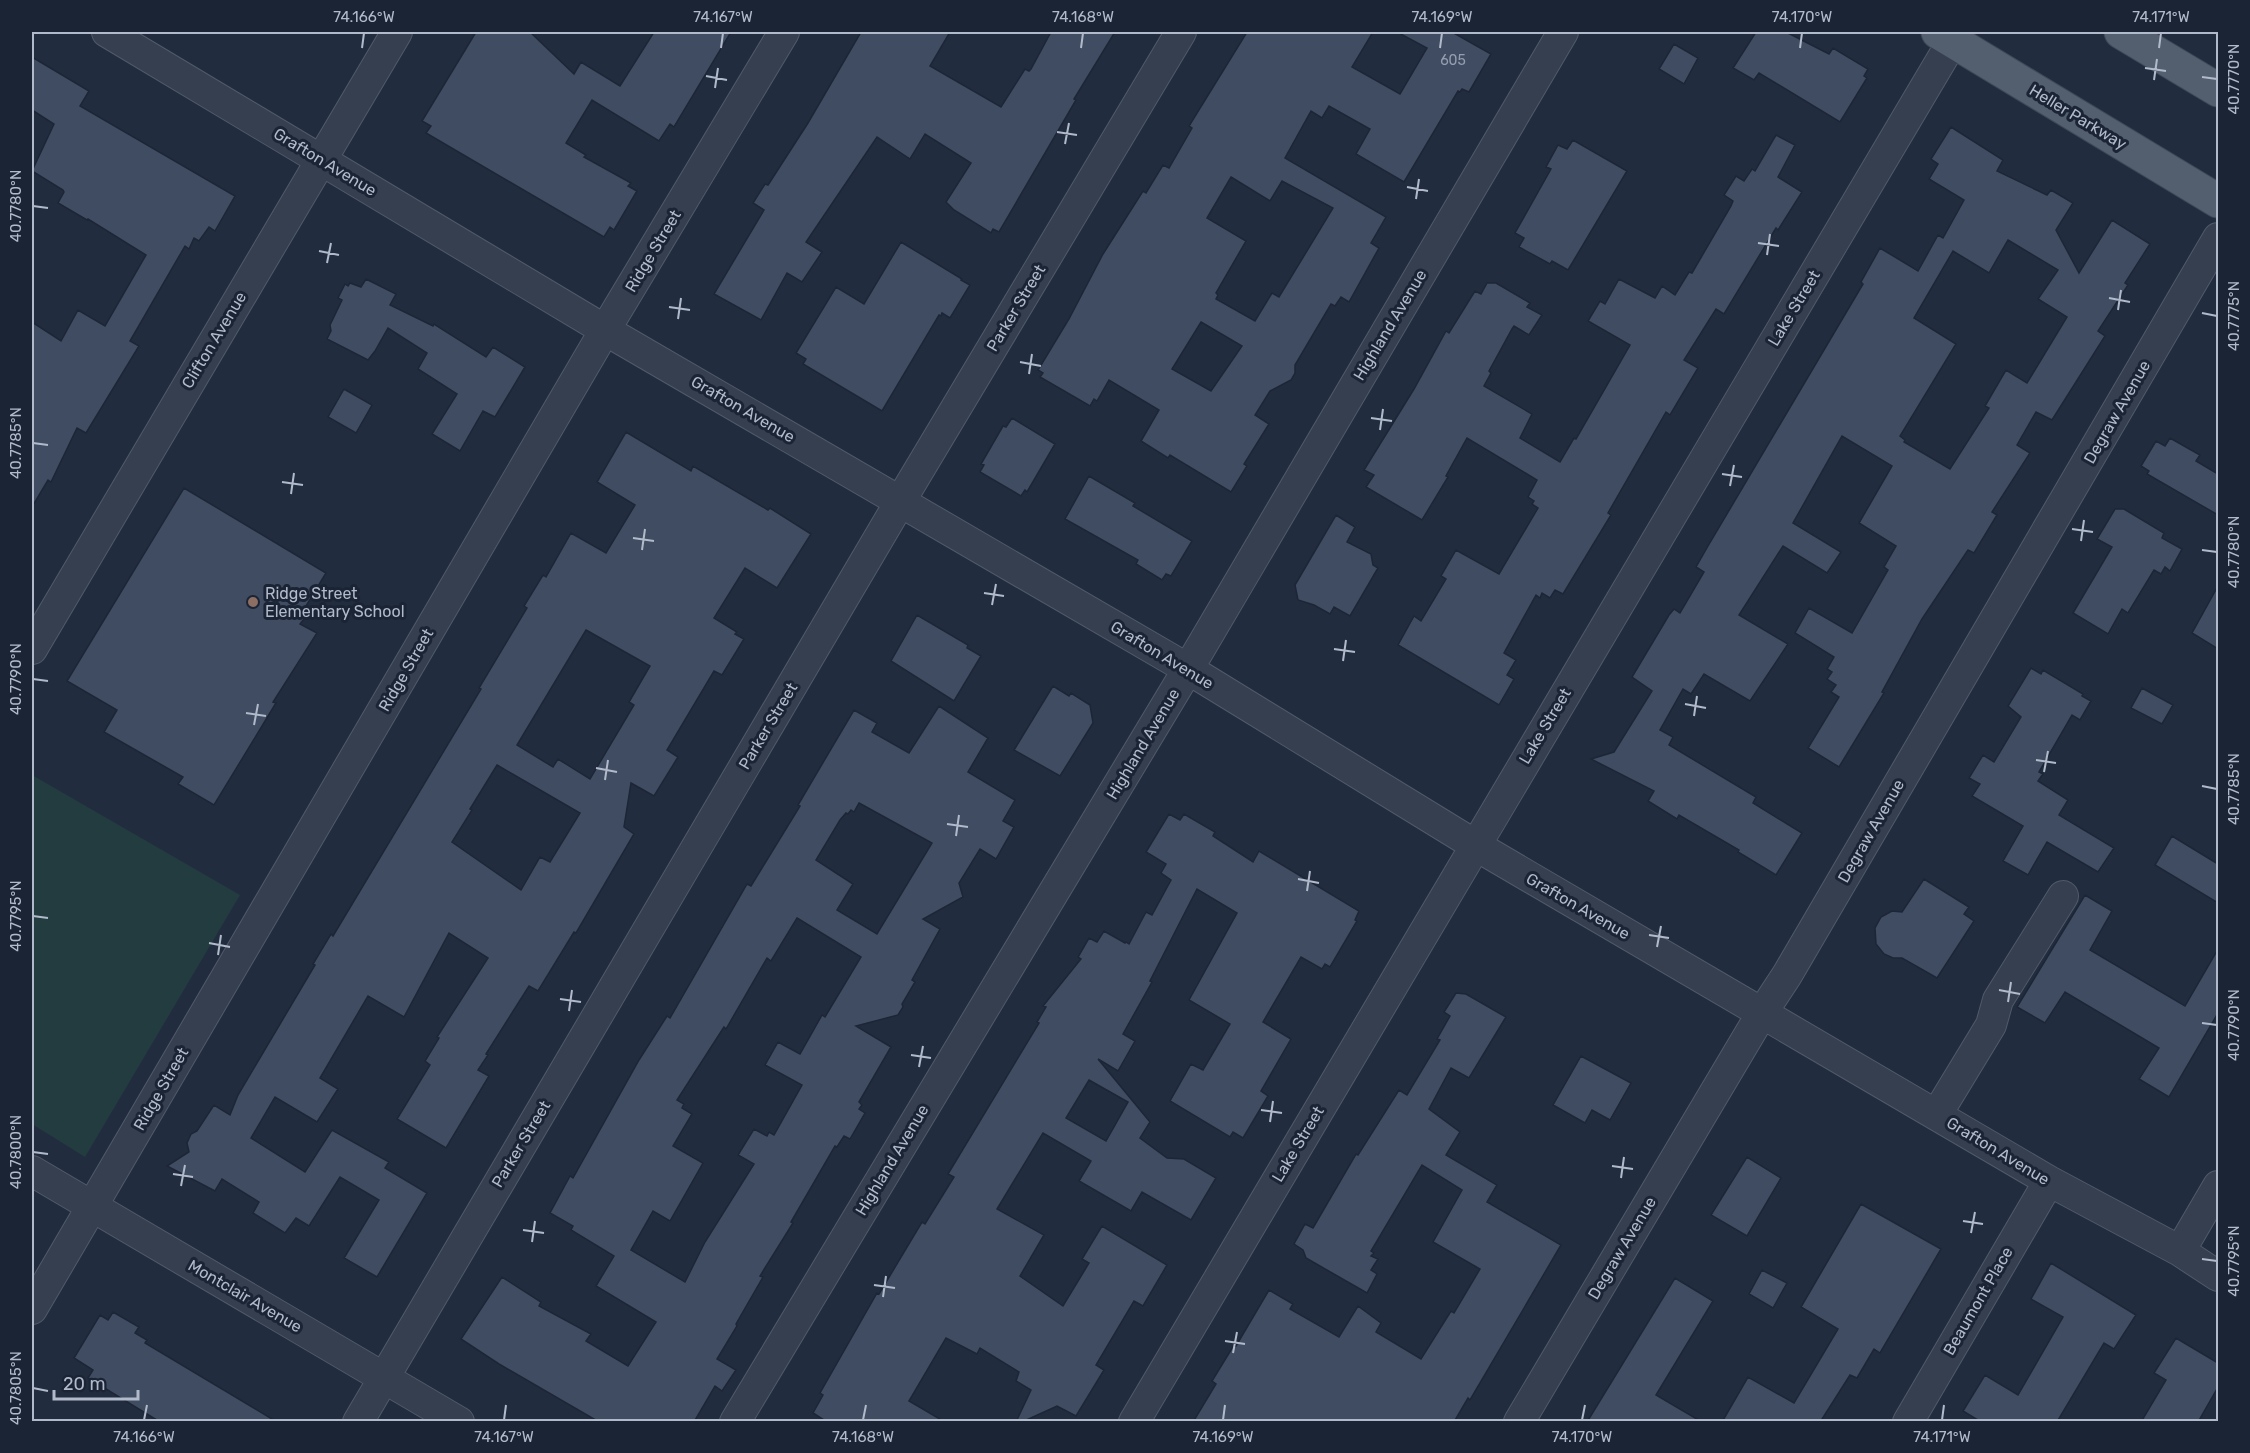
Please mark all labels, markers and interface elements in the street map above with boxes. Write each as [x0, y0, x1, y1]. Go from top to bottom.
text: 74.166°W [333, 8, 395, 26]
text: 74.167°W [693, 8, 753, 26]
text: 74.168°W [1052, 8, 1114, 26]
text: 74.169°W [1411, 8, 1473, 26]
text: 74.170°W [1772, 8, 1832, 26]
text: 74.171°W [2132, 8, 2190, 26]
text: 40.7770°N [2225, 44, 2243, 114]
house number: 605 [1440, 52, 1466, 69]
street label: Heller Parkway [2026, 80, 2130, 154]
street label: Grafton Avenue [270, 124, 380, 200]
text: 40.7780°N [7, 170, 25, 242]
street label: Ridge Street [621, 206, 685, 296]
street label: Parker Street [983, 261, 1049, 355]
street label: Highland Avenue [1349, 266, 1431, 384]
street label: Lake Street [1764, 267, 1824, 349]
text: 40.7775°N [2225, 281, 2243, 351]
street label: Clifton Avenue [178, 288, 250, 392]
street label: Degraw Avenue [2080, 357, 2154, 467]
street label: Grafton Avenue [688, 372, 798, 446]
text: 40.7785°N [7, 407, 25, 479]
text: 40.7780°N [2225, 516, 2243, 588]
place label: Ridge Street Elementary School [265, 584, 405, 621]
marker: Ridge Street Elementary School [246, 595, 260, 609]
street label: Grafton Avenue [1107, 617, 1217, 693]
street label: Ridge Street [375, 625, 437, 715]
text: 40.7790°N [7, 643, 25, 715]
street label: Parker Street [735, 679, 801, 773]
street label: Highland Avenue [1102, 685, 1184, 803]
street label: Lake Street [1515, 685, 1575, 767]
text: 40.7785°N [2225, 753, 2243, 825]
street label: Degraw Avenue [1834, 776, 1908, 886]
street label: Grafton Avenue [1523, 869, 1633, 943]
text: 40.7795°N [7, 880, 25, 952]
text: 40.7790°N [2225, 989, 2243, 1061]
street label: Ridge Street [130, 1044, 192, 1134]
street label: Parker Street [488, 1097, 554, 1191]
street label: Highland Avenue [851, 1101, 933, 1219]
street label: Lake Street [1268, 1103, 1328, 1185]
street label: Grafton Avenue [1943, 1113, 2053, 1189]
text: 40.7800°N [7, 1115, 25, 1189]
street label: Degraw Avenue [1584, 1193, 1660, 1303]
text: 40.7795°N [2225, 1225, 2243, 1297]
street label: Beaumont Place [1939, 1243, 2017, 1359]
street label: Montclair Avenue [185, 1256, 305, 1336]
text: 40.7805°N [7, 1351, 25, 1425]
scale bar [54, 1363, 138, 1401]
text: 20 m [63, 1373, 105, 1395]
text: 74.166°W [113, 1428, 175, 1446]
text: 74.167°W [474, 1428, 534, 1446]
text: 74.168°W [832, 1428, 894, 1446]
text: 74.169°W [1192, 1428, 1254, 1446]
text: 74.170°W [1552, 1428, 1612, 1446]
text: 74.171°W [1913, 1428, 1971, 1446]

